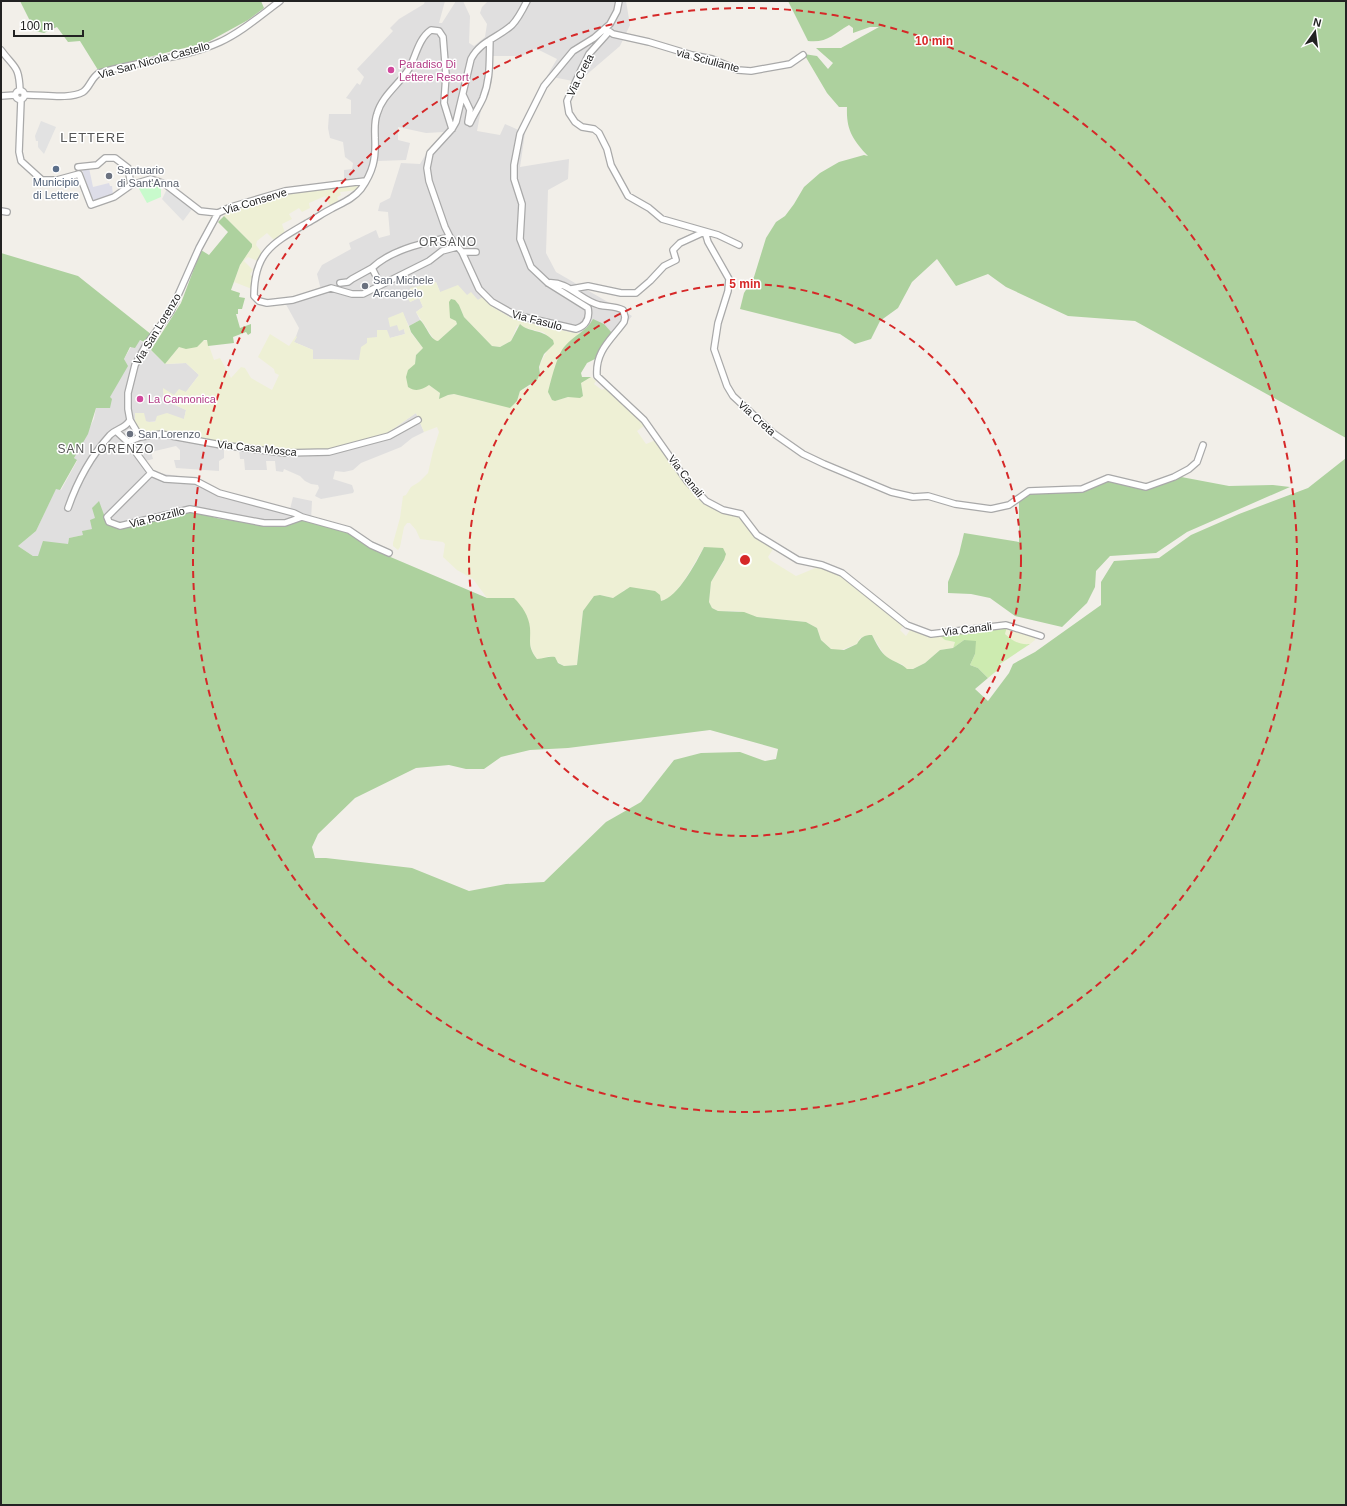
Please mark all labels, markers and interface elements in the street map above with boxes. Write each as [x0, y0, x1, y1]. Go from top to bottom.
scale bar [14, 12, 83, 38]
north arrow [1295, 12, 1335, 52]
text: N [1312, 16, 1323, 29]
text: 100 m [20, 19, 53, 33]
text: 10 min [915, 34, 953, 48]
street label: Via San Nicola Castello [97, 39, 211, 81]
street label: via Sciuliante [675, 46, 741, 74]
street label: Via Creta [564, 51, 596, 98]
place label: Paradiso Di Lettere Resort [399, 58, 469, 83]
marker: Paradiso Di Lettere Resort [386, 65, 396, 75]
district label: LETTERE [60, 130, 126, 145]
marker: Municipio di Lettere [51, 164, 61, 174]
place label: Santuario di Sant'Anna [117, 164, 180, 189]
marker: Santuario di Sant'Anna [104, 171, 114, 181]
place label: Municipio di Lettere [33, 176, 79, 201]
street label: Via Conserve [222, 186, 288, 216]
district label: ORSANO [419, 235, 477, 249]
place label: San Michele Arcangelo [373, 274, 434, 299]
text: 5 min [729, 277, 761, 291]
marker: San Michele Arcangelo [360, 281, 370, 291]
street label: Via San Lorenzo [131, 291, 183, 367]
street label: Via Fasulo [510, 308, 564, 332]
place label: La Cannonica [148, 393, 217, 405]
marker: La Cannonica [135, 394, 145, 404]
street label: Via Creta [736, 398, 779, 438]
place label: San Lorenzo [138, 428, 200, 440]
marker: San Lorenzo [125, 429, 135, 439]
street label: Via Casa Mosca [217, 438, 298, 458]
district label: SAN LORENZO [57, 442, 155, 456]
street label: Via Canali [666, 453, 706, 499]
street label: Via Pozzillo [128, 504, 186, 530]
centre of rings [738, 553, 752, 567]
street label: Via Canali [941, 620, 993, 638]

